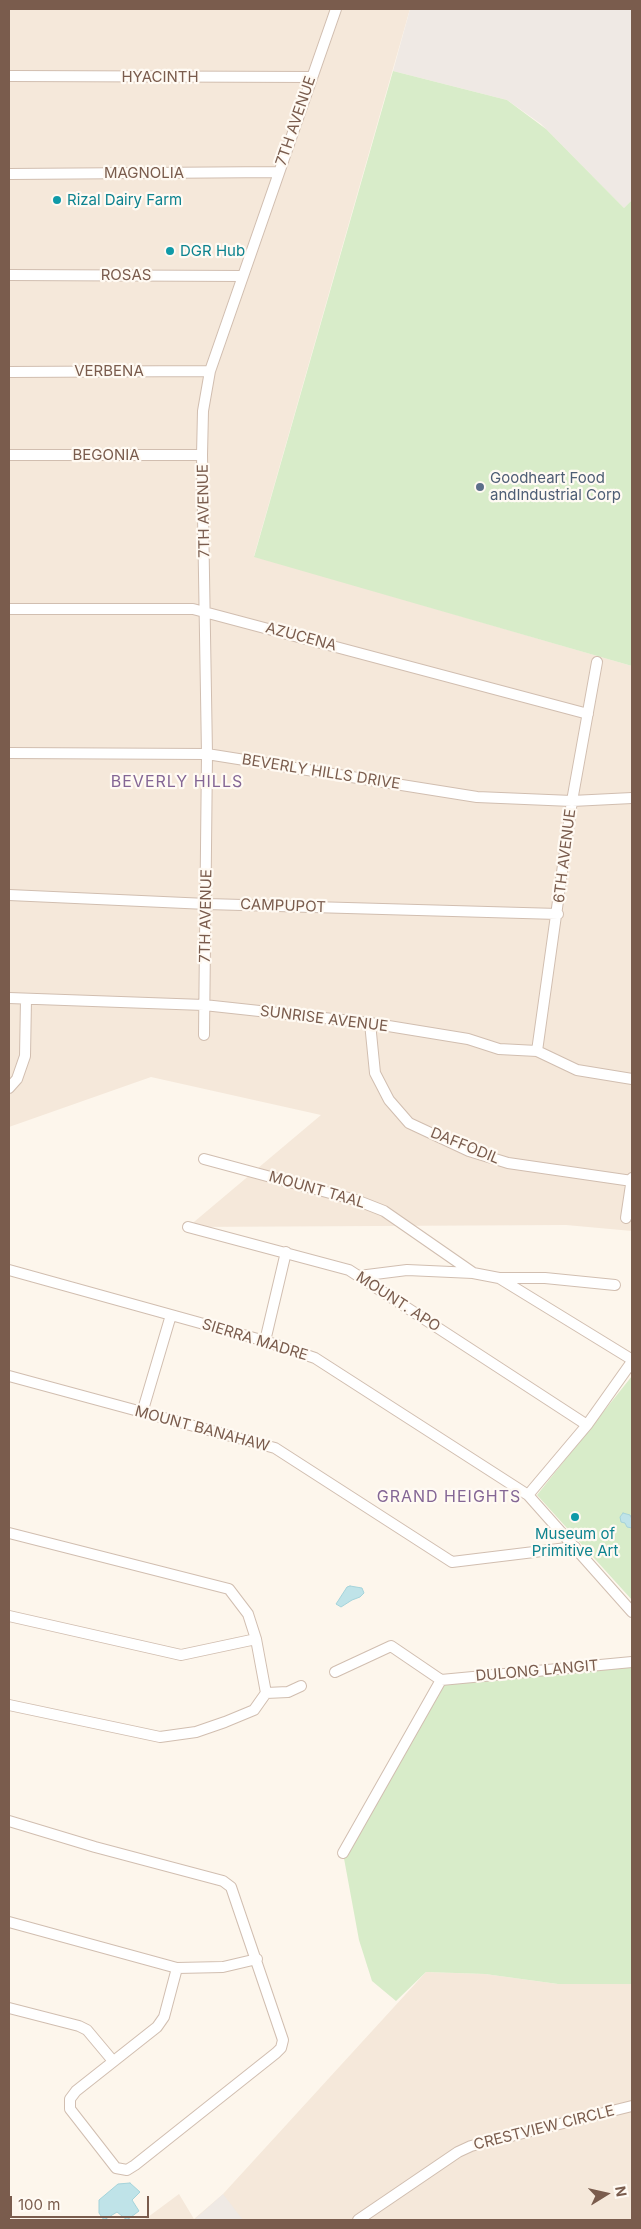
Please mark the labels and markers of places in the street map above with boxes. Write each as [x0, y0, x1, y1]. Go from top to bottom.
place label: Rizal Dairy Farm [67, 191, 182, 209]
marker: Rizal Dairy Farm [51, 194, 63, 206]
place label: DGR Hub [180, 242, 245, 260]
marker: DGR Hub [164, 245, 176, 257]
place label: Goodheart Food andIndustrial Corp [490, 469, 621, 504]
marker: Goodheart Food andIndustrial Corp [474, 481, 486, 493]
marker: Museum of Primitive Art [569, 1511, 581, 1523]
place label: Museum of Primitive Art [532, 1525, 618, 1560]

